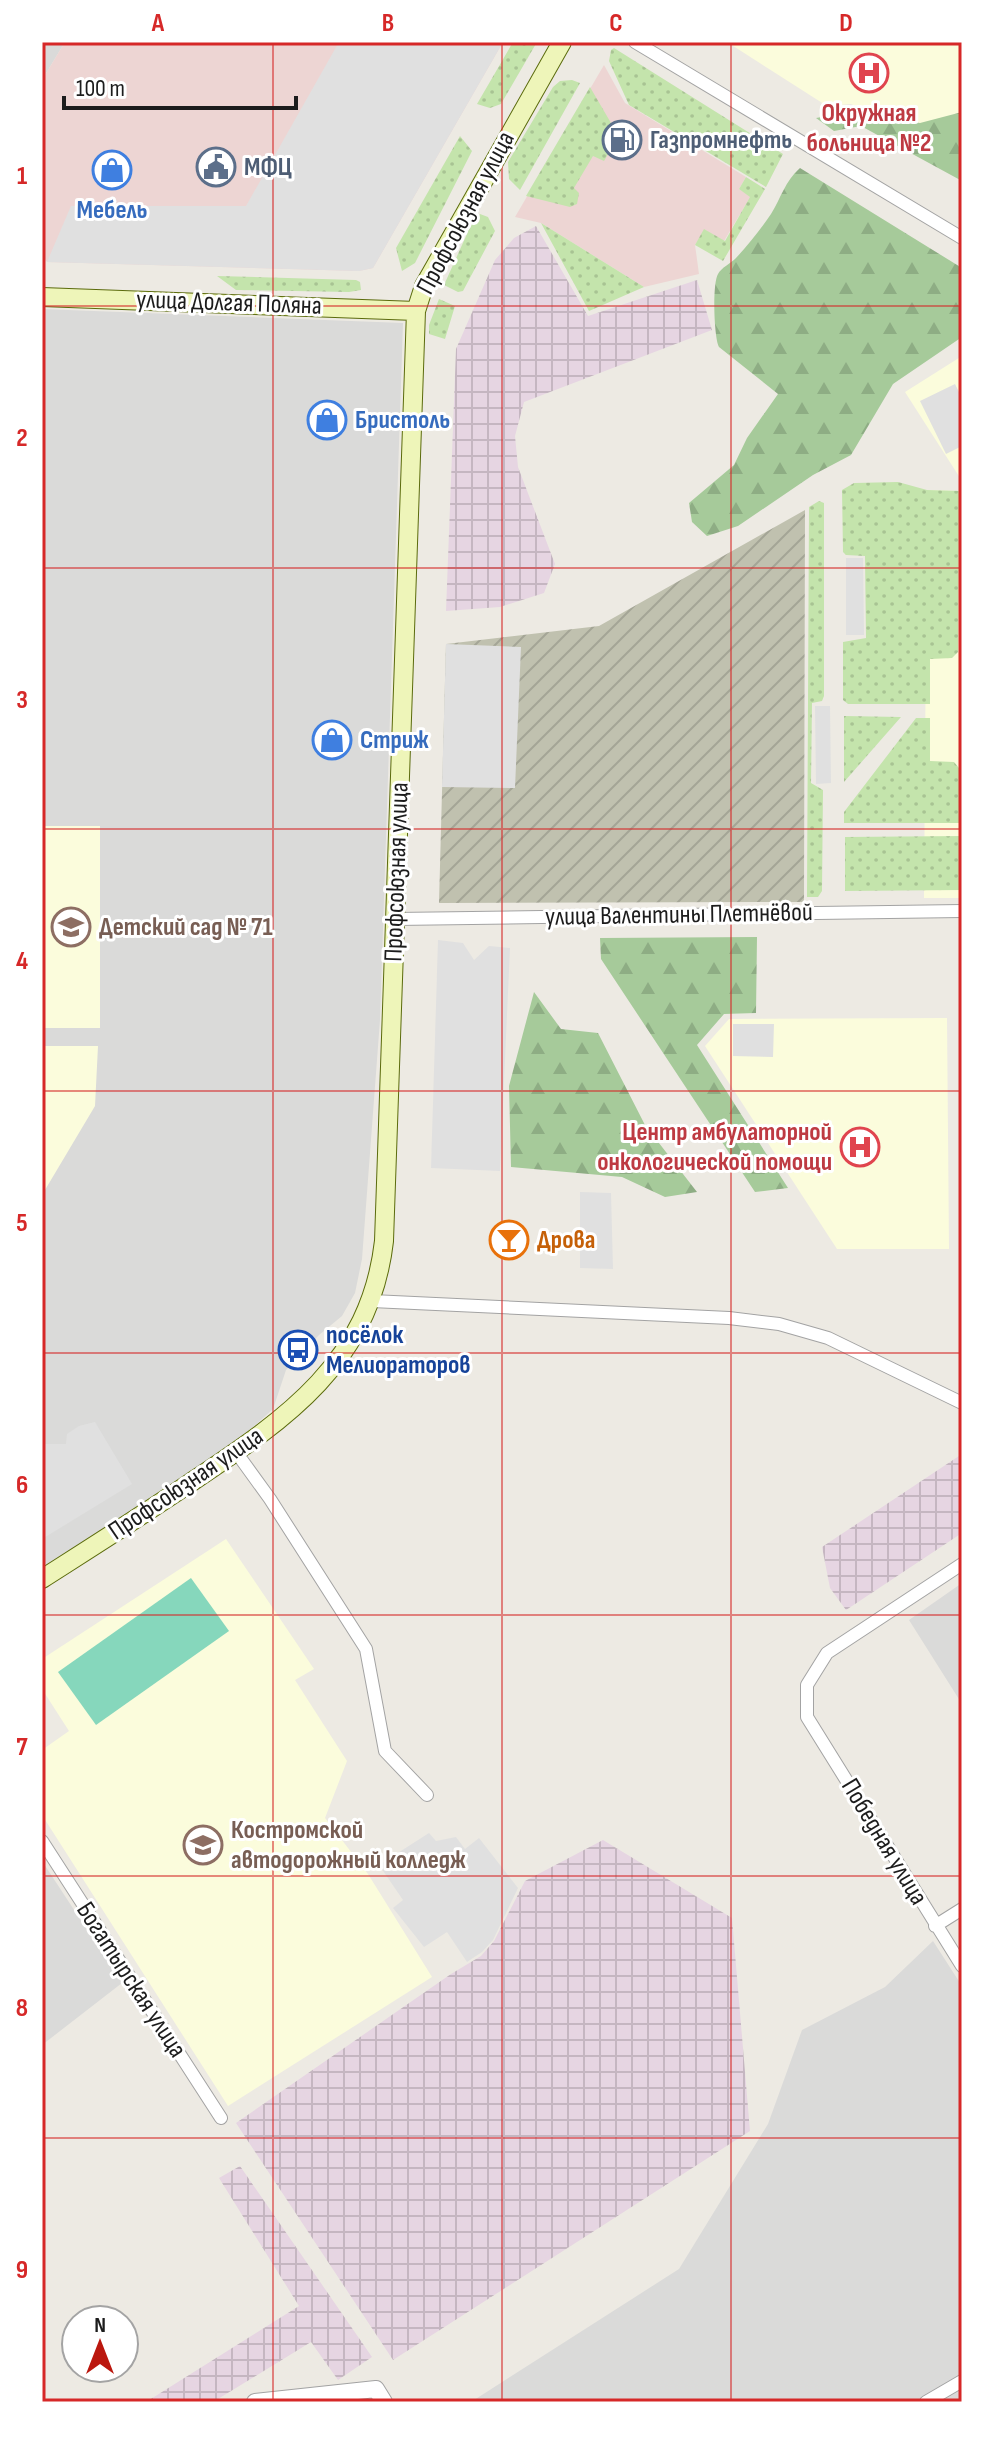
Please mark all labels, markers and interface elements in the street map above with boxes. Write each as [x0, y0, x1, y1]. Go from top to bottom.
text: A [151, 8, 165, 39]
text: B [382, 8, 394, 39]
text: C [609, 8, 623, 39]
text: D [839, 8, 853, 39]
hospital icon: Окружная больница №2 [848, 52, 890, 94]
scale bar [64, 60, 296, 110]
text: 100 m [76, 74, 125, 103]
place label: Окружная больница №2 [807, 98, 931, 159]
fuel station icon: Газпромнефть [601, 119, 643, 161]
place label: Газпромнефть [650, 125, 792, 156]
street label: Профсоюзная улица [410, 126, 522, 300]
public building icon: МФЦ [195, 146, 237, 188]
shop icon: Мебель [91, 149, 133, 191]
place label: МФЦ [244, 152, 292, 183]
text: 1 [17, 161, 27, 192]
place label: Мебель [77, 195, 148, 226]
street label: улица Долгая Поляна [136, 284, 322, 322]
shop icon: Бристоль [306, 399, 348, 441]
place label: Бристоль [355, 405, 450, 436]
text: 2 [16, 423, 28, 454]
text: 3 [16, 685, 28, 716]
shop icon: Стриж [311, 719, 353, 761]
place label: Стриж [360, 725, 429, 756]
street label: Профсоюзная улица [378, 782, 416, 962]
street label: улица Валентины Плетнёвой [545, 897, 813, 933]
school or university icon: Детский сад № 71 [50, 906, 92, 948]
place label: Детский сад № 71 [99, 912, 273, 943]
text: 4 [16, 946, 28, 977]
place label: Центр амбулаторной онкологической помощи [597, 1117, 832, 1178]
hospital icon: Центр амбулаторной онкологической помощи [839, 1126, 881, 1168]
text: 5 [16, 1208, 28, 1239]
bar icon: Дрова [488, 1219, 530, 1261]
place label: Дрова [537, 1225, 595, 1256]
place label: посёлок Мелиораторов [326, 1320, 471, 1381]
bus stop icon: посёлок Мелиораторов [277, 1329, 319, 1371]
street label: Профсоюзная улица [103, 1421, 269, 1547]
text: 6 [16, 1470, 28, 1501]
text: 7 [16, 1732, 28, 1763]
street label: Победная улица [834, 1773, 934, 1911]
place label: Костромской автодорожный колледж [231, 1815, 466, 1876]
school or university icon: Костромской автодорожный колледж [182, 1824, 224, 1866]
street label: Богатырская улица [69, 1896, 193, 2064]
text: 8 [16, 1993, 28, 2024]
text: 9 [16, 2255, 28, 2286]
north arrow [60, 2304, 140, 2384]
text: N [94, 2312, 106, 2339]

